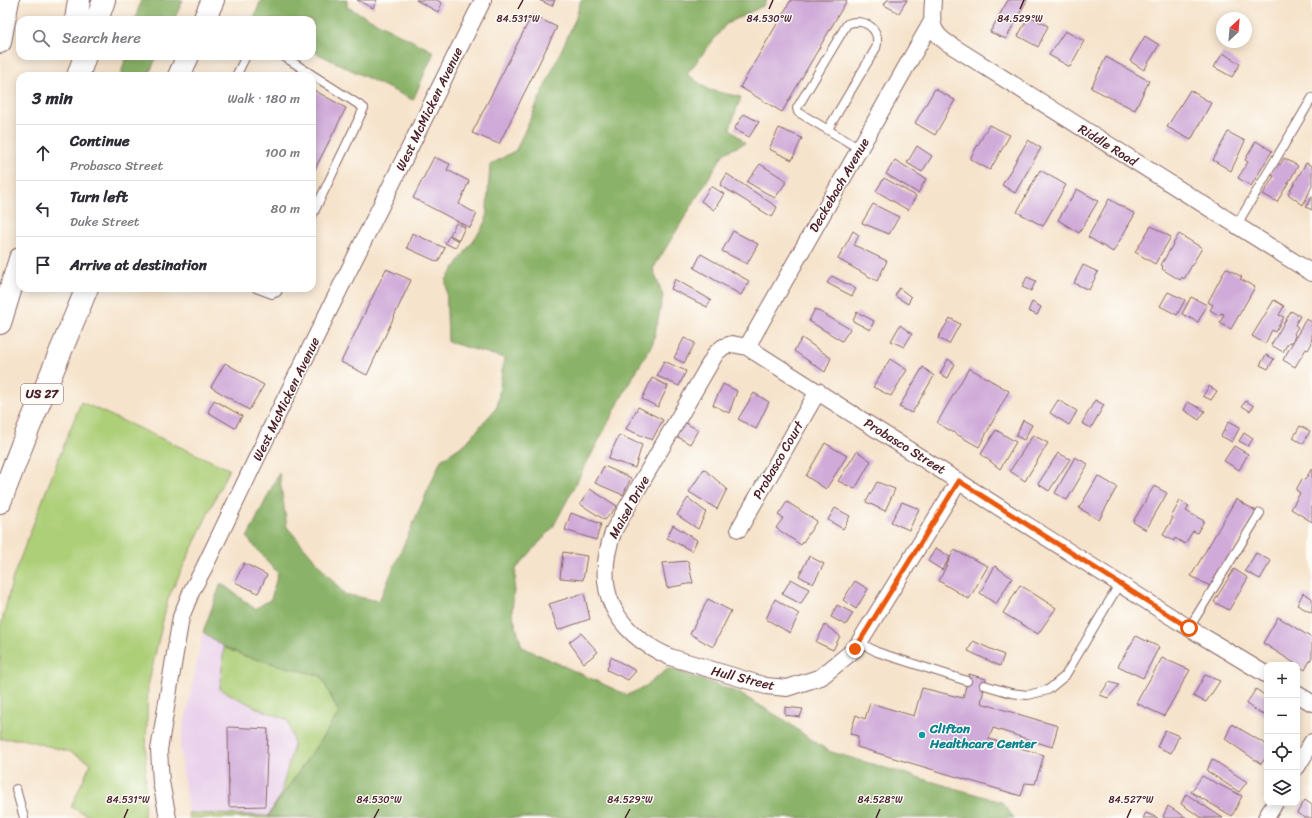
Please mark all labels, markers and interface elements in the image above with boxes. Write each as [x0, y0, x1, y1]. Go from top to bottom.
text: 84.531°W [496, 10, 540, 28]
text: 84.530°W [746, 10, 792, 28]
text: 84.529°W [997, 10, 1043, 28]
north arrow [1216, 12, 1252, 48]
search box [16, 16, 316, 60]
text: Search here [62, 25, 141, 51]
icon: search [30, 27, 52, 49]
street label: West McMicken Avenue [389, 43, 469, 175]
text: 3 min [32, 83, 73, 113]
text: Walk · 180 m [228, 87, 300, 110]
street label: Riddle Road [1074, 118, 1143, 173]
text: Continue [70, 128, 130, 154]
street label: Deckebach Avenue [802, 133, 876, 237]
text: 100 m [265, 141, 300, 164]
icon: ahead [32, 142, 54, 164]
text: Probasco Street [70, 154, 163, 177]
text: Turn left [70, 184, 128, 210]
text: 80 m [271, 197, 300, 220]
icon: left [32, 198, 54, 220]
text: Duke Street [70, 210, 140, 233]
text: Arrive at destination [70, 252, 207, 278]
icon: arrive [32, 254, 54, 276]
street label: West McMicken Avenue [246, 333, 326, 465]
road number: US 27 [21, 384, 63, 404]
street label: Probasco Street [859, 412, 951, 481]
street label: Probasco Court [746, 416, 810, 504]
street label: Maisel Drive [602, 471, 656, 543]
route start [1180, 619, 1198, 637]
route end [846, 640, 864, 658]
street label: Hull Street [709, 659, 777, 697]
map controls [1264, 662, 1300, 806]
button: + [1264, 662, 1300, 698]
button: − [1264, 698, 1300, 734]
place label: Clifton Healthcare Center [929, 717, 1038, 755]
marker: Clifton Healthcare Center [917, 730, 927, 740]
button: locate [1264, 734, 1300, 770]
button: layers [1264, 770, 1300, 806]
text: 84.531°W [106, 791, 150, 809]
text: 84.530°W [356, 791, 402, 809]
text: 84.529°W [607, 791, 653, 809]
text: 84.528°W [857, 791, 903, 809]
text: 84.527°W [1109, 791, 1154, 809]

